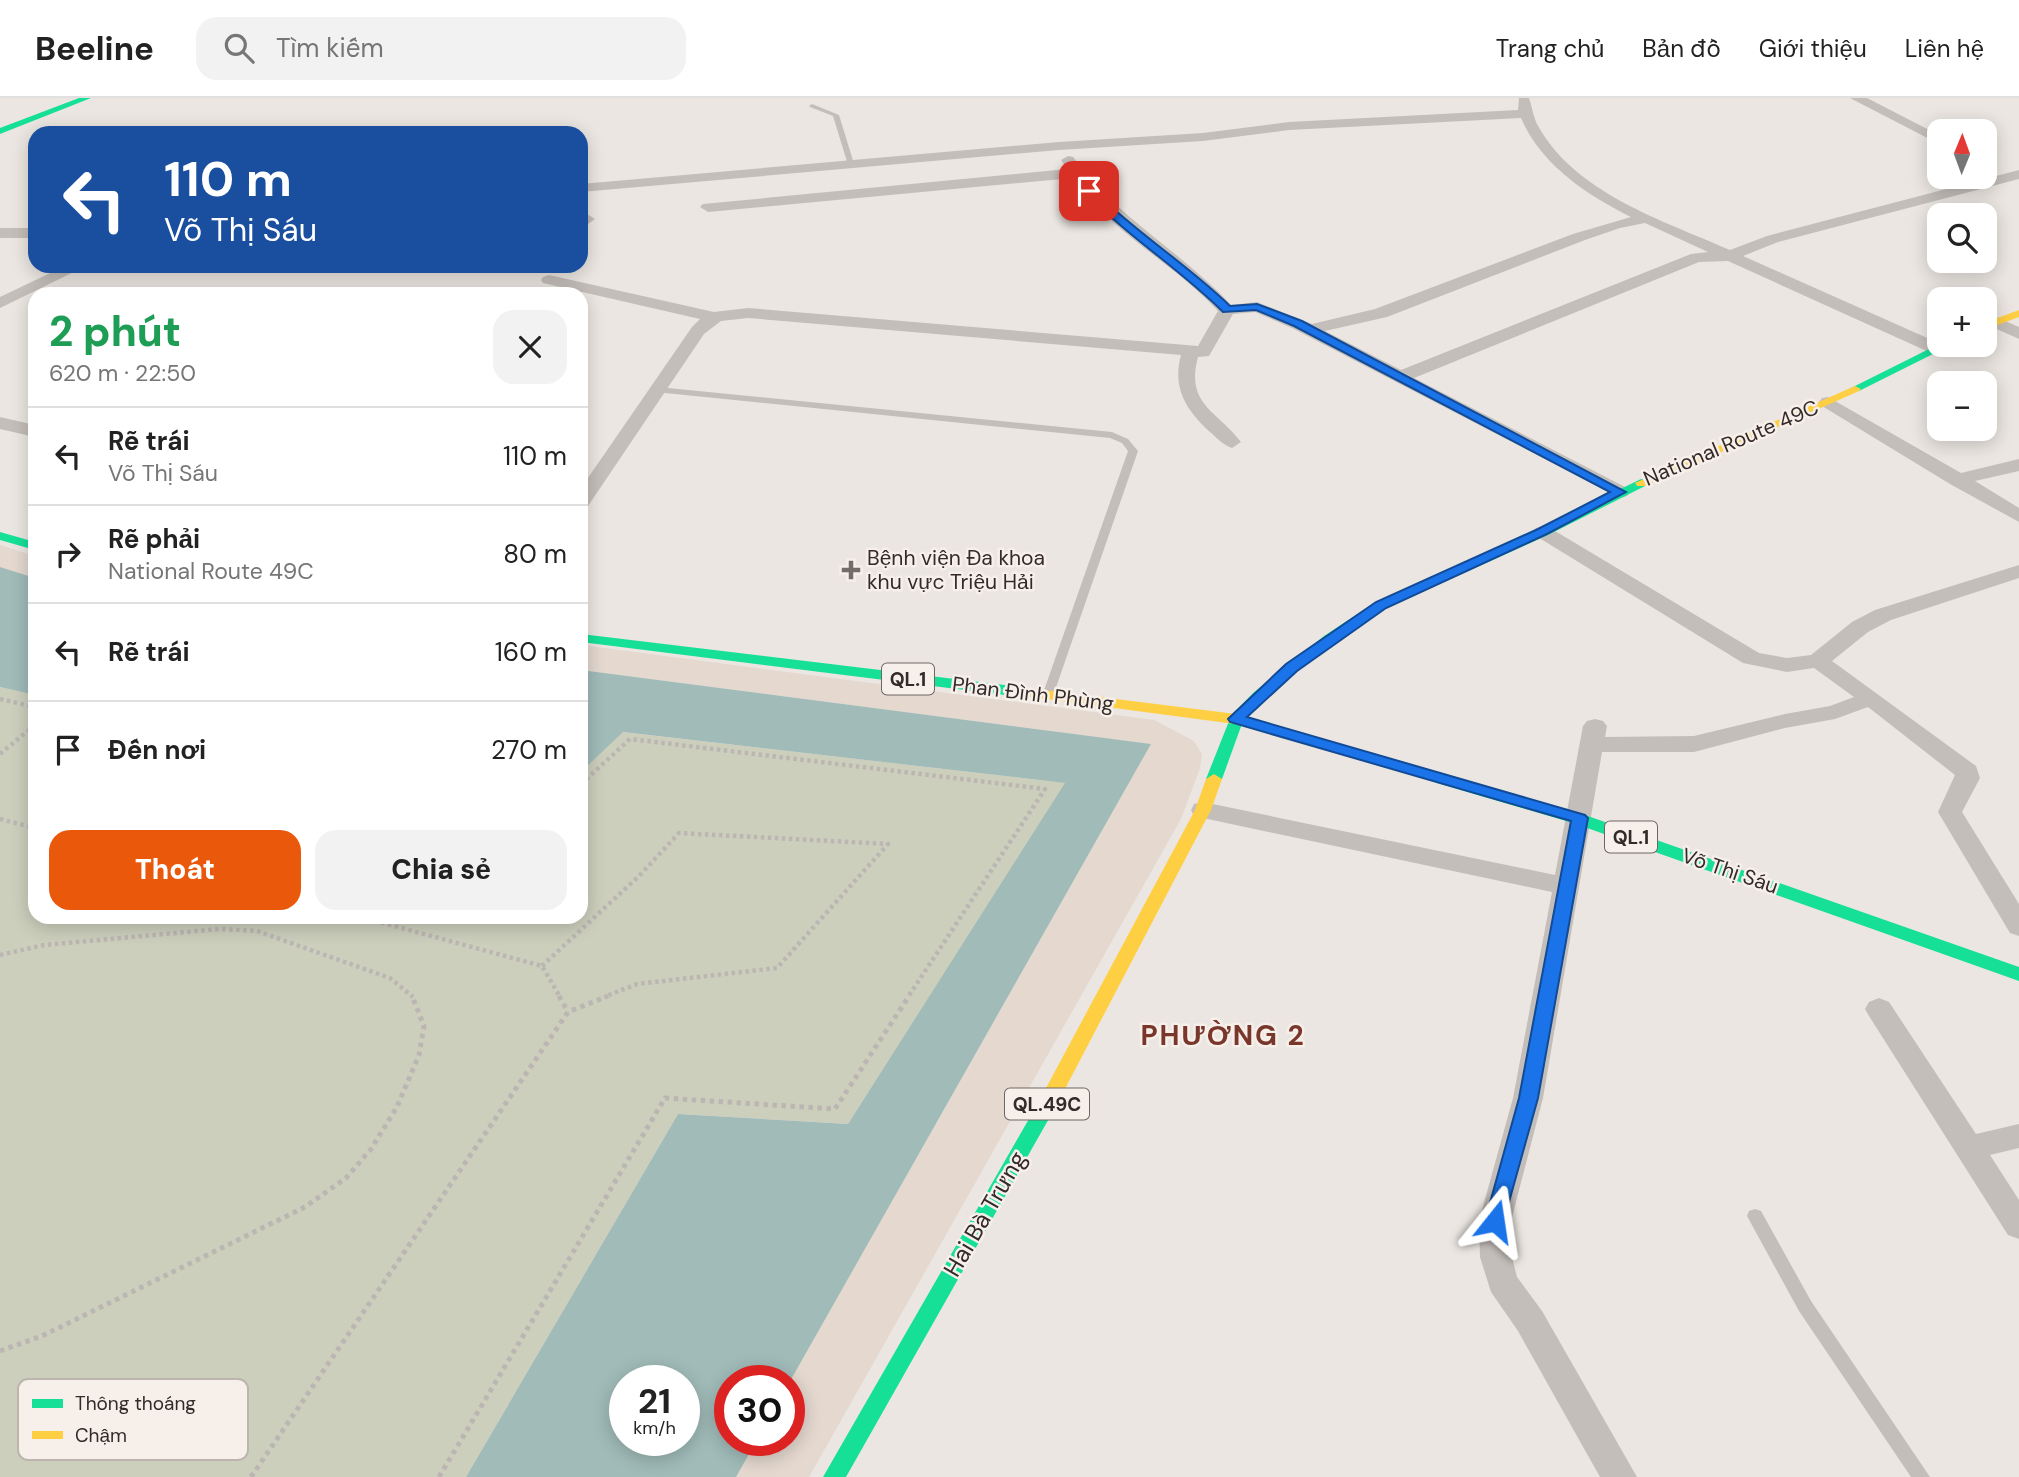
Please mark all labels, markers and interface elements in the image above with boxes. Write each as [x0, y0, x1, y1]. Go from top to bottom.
search box [196, 17, 686, 80]
text: Beeline [35, 27, 154, 70]
icon: search [220, 29, 258, 67]
text: Tìm kiếm [276, 31, 384, 65]
text: Trang chủ [1496, 33, 1604, 64]
text: Bản đồ [1642, 33, 1721, 64]
text: Giới thiệu [1759, 33, 1867, 64]
text: Liên hệ [1905, 33, 1984, 64]
north arrow [1927, 119, 1997, 189]
map controls [1927, 119, 1997, 441]
text: 110 m [164, 147, 292, 211]
icon: left [49, 154, 140, 245]
pin [1059, 161, 1119, 221]
icon: arrive [1070, 172, 1108, 210]
button: search [1927, 203, 1997, 273]
text: Võ Thị Sáu [164, 209, 317, 251]
button: + [1927, 287, 1997, 357]
text: 2 phút [49, 304, 181, 359]
button: close [493, 310, 567, 384]
text: 620 m · 22:50 [49, 358, 196, 388]
button: − [1927, 371, 1997, 441]
street label: National Route 49C [1639, 393, 1823, 493]
text: Rẽ trái [108, 424, 190, 458]
icon: left [49, 437, 87, 475]
text: 110 m [503, 439, 567, 473]
text: Võ Thị Sáu [108, 458, 218, 488]
text: Rẽ phải [108, 522, 200, 556]
icon: right [49, 535, 87, 573]
text: 80 m [503, 537, 567, 571]
place label: Bệnh viện Đa khoa khu vực Triệu Hải [867, 544, 1045, 596]
text: National Route 49C [108, 556, 314, 586]
marker: Bệnh viện Đa khoa khu vực Triệu Hải [841, 560, 861, 580]
icon: left [49, 633, 87, 671]
text: Rẽ trái [108, 635, 190, 669]
text: 160 m [495, 635, 567, 669]
road number: QL.1 [882, 664, 934, 694]
street label: Phan Đình Phùng [951, 670, 1116, 718]
icon: arrive [49, 731, 87, 769]
text: Đến nơi [108, 733, 206, 767]
text: 270 m [491, 733, 567, 767]
road number: QL.1 [1605, 822, 1657, 852]
button: Thoát [49, 830, 301, 910]
button: Chia sẻ [315, 830, 567, 910]
street label: Võ Thị Sáu [1678, 841, 1782, 901]
district label: PHƯỜNG 2 [1140, 1017, 1306, 1054]
road number: QL.49C [1005, 1088, 1089, 1120]
street label: Hai Bà Trưng [936, 1146, 1033, 1282]
position arrow [1458, 1184, 1532, 1258]
speed limit sign: 30 [714, 1365, 805, 1456]
text: 21 [638, 1378, 671, 1424]
legend [18, 1379, 248, 1460]
text: Thông thoáng [75, 1391, 196, 1416]
text: km/h [633, 1416, 676, 1440]
text: Chậm [75, 1423, 127, 1448]

